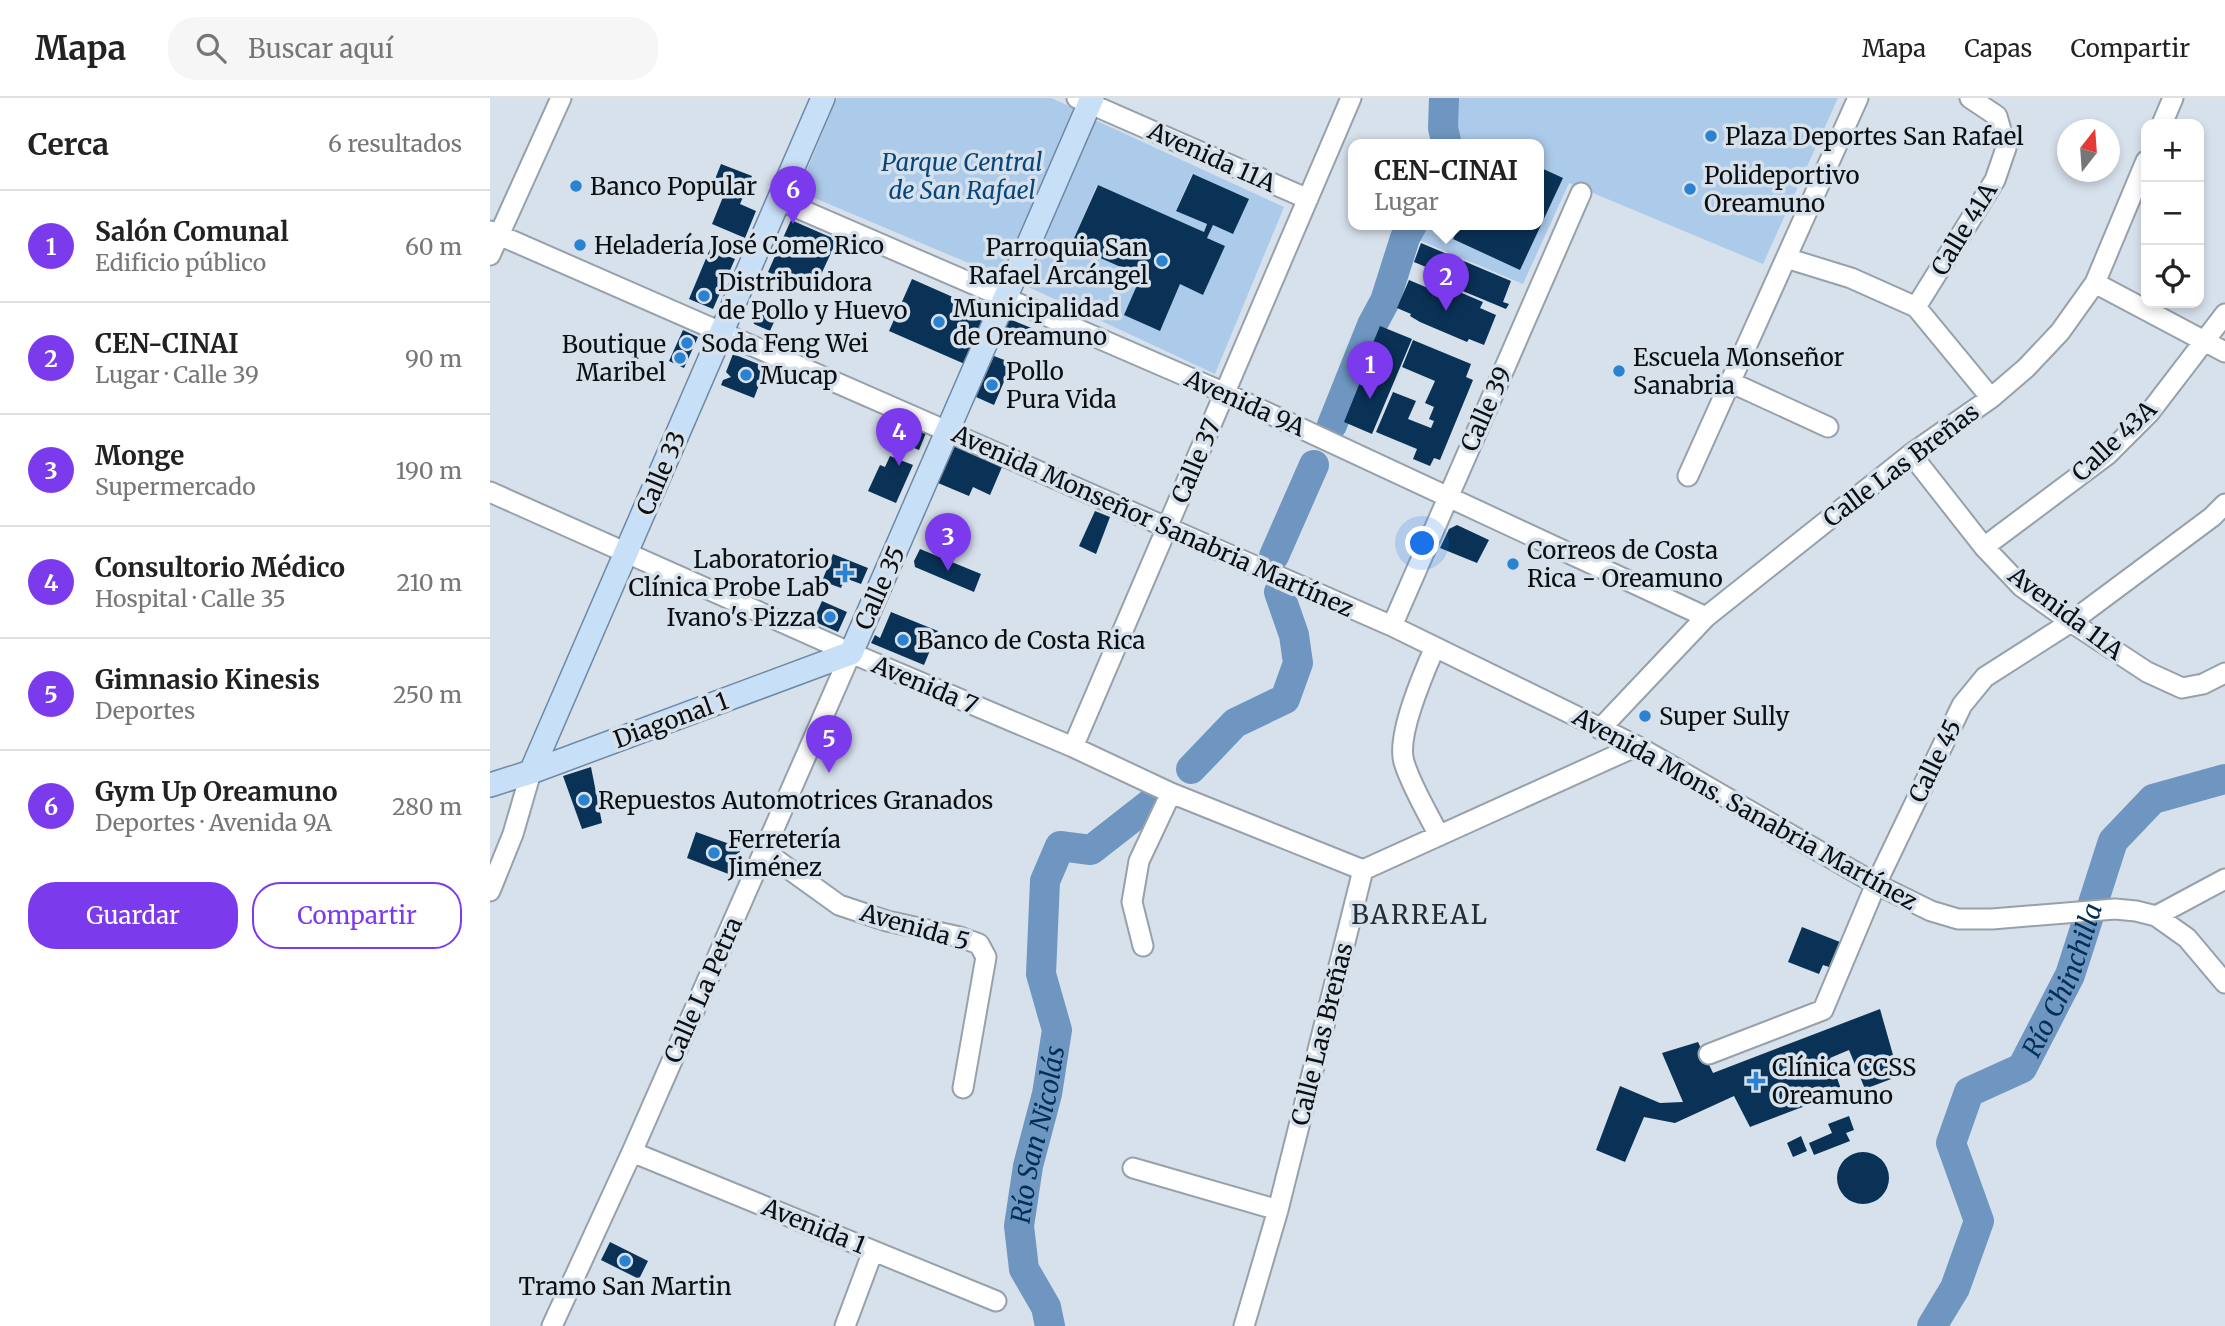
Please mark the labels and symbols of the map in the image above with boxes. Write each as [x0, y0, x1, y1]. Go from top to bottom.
street label: Avenida 11A [1142, 115, 1282, 199]
north arrow [2057, 119, 2120, 182]
place label: Plaza Deportes San Rafael [1725, 121, 2024, 152]
marker: Plaza Deportes San Rafael [1703, 128, 1719, 144]
park label: Parque Central de San Rafael [881, 147, 1043, 206]
place label: Polideportivo Oreamuno [1704, 160, 1859, 219]
pin: 6 [770, 166, 816, 224]
place label: Banco Popular [590, 171, 757, 202]
street label: Calle 41A [1924, 176, 2004, 281]
marker: Banco Popular [568, 178, 584, 194]
marker: Polideportivo Oreamuno [1682, 181, 1698, 197]
place label: Heladería José Come Rico [594, 230, 884, 261]
place label: Parroquia San Rafael Arcángel [969, 232, 1148, 291]
marker: Heladería José Come Rico [572, 237, 588, 253]
marker: Parroquia San Rafael Arcángel [1154, 253, 1170, 269]
pin: 2 [1423, 253, 1469, 311]
place label: Distribuidora de Pollo y Huevo [718, 267, 908, 326]
marker: Distribuidora de Pollo y Huevo [696, 288, 712, 304]
place label: Municipalidad de Oreamuno [953, 293, 1119, 352]
marker: Municipalidad de Oreamuno [931, 314, 947, 330]
place label: Soda Feng Wei [701, 328, 869, 359]
place label: Boutique Maribel [562, 329, 666, 388]
marker: Soda Feng Wei [679, 335, 695, 351]
pin: 1 [1347, 341, 1393, 399]
place label: Escuela Monseñor Sanabria [1633, 342, 1845, 401]
marker: Boutique Maribel [672, 350, 688, 366]
place label: Pollo Pura Vida [1006, 356, 1117, 415]
place label: Mucap [760, 360, 838, 391]
street label: Avenida 9A [1179, 362, 1311, 444]
street label: Calle 39 [1454, 362, 1518, 456]
marker: Escuela Monseñor Sanabria [1611, 363, 1627, 379]
marker: Mucap [738, 367, 754, 383]
marker: Pollo Pura Vida [984, 377, 1000, 393]
street label: Calle 43A [2065, 393, 2164, 488]
street label: Calle Las Breñas [1817, 396, 1985, 534]
pin: 4 [876, 408, 922, 466]
street label: Calle 37 [1164, 414, 1228, 508]
street label: Avenida Monseñor Sanabria Martínez [947, 418, 1359, 624]
street label: Calle 33 [629, 426, 693, 520]
pin: 3 [925, 513, 971, 571]
your location [1405, 526, 1439, 560]
place label: Correos de Costa Rica - Oreamuno [1527, 535, 1723, 594]
street label: Calle 35 [848, 541, 912, 635]
place label: Laboratorio Clínica Probe Lab [628, 544, 829, 603]
marker: Correos de Costa Rica - Oreamuno [1505, 556, 1521, 572]
street label: Avenida 11A [2001, 559, 2131, 667]
marker: Laboratorio Clínica Probe Lab [835, 563, 855, 583]
place label: Ivano's Pizza [667, 602, 816, 633]
marker: Ivano's Pizza [822, 609, 838, 625]
place label: Banco de Costa Rica [917, 625, 1146, 656]
marker: Banco de Costa Rica [895, 632, 911, 648]
street label: Avenida 7 [867, 648, 983, 721]
street label: Diagonal 1 [609, 685, 733, 755]
street label: Avenida Mons. Sanabria Martínez [1566, 701, 1923, 917]
place label: Super Sully [1659, 701, 1789, 732]
marker: Super Sully [1637, 708, 1653, 724]
street label: Calle 45 [1902, 714, 1968, 808]
pin: 5 [806, 715, 852, 773]
place label: Repuestos Automotrices Granados [598, 785, 993, 816]
marker: Repuestos Automotrices Granados [576, 792, 592, 808]
place label: Ferretería Jiménez [727, 824, 841, 883]
marker: Ferretería Jiménez [706, 845, 722, 861]
street label: Avenida 5 [856, 896, 973, 957]
district label: BARREAL [1351, 898, 1489, 931]
water label: Río Chinchilla [2014, 899, 2109, 1062]
street label: Calle La Petra [657, 912, 749, 1068]
street label: Calle Las Breñas [1284, 939, 1360, 1129]
water label: Río San Nicolás [1003, 1043, 1071, 1226]
place label: Clínica CCSS Oreamuno [1772, 1052, 1916, 1111]
marker: Clínica CCSS Oreamuno [1746, 1071, 1766, 1091]
street label: Avenida 1 [757, 1191, 870, 1261]
marker: Tramo San Martin [617, 1253, 633, 1269]
place label: Tramo San Martin [518, 1271, 732, 1302]

